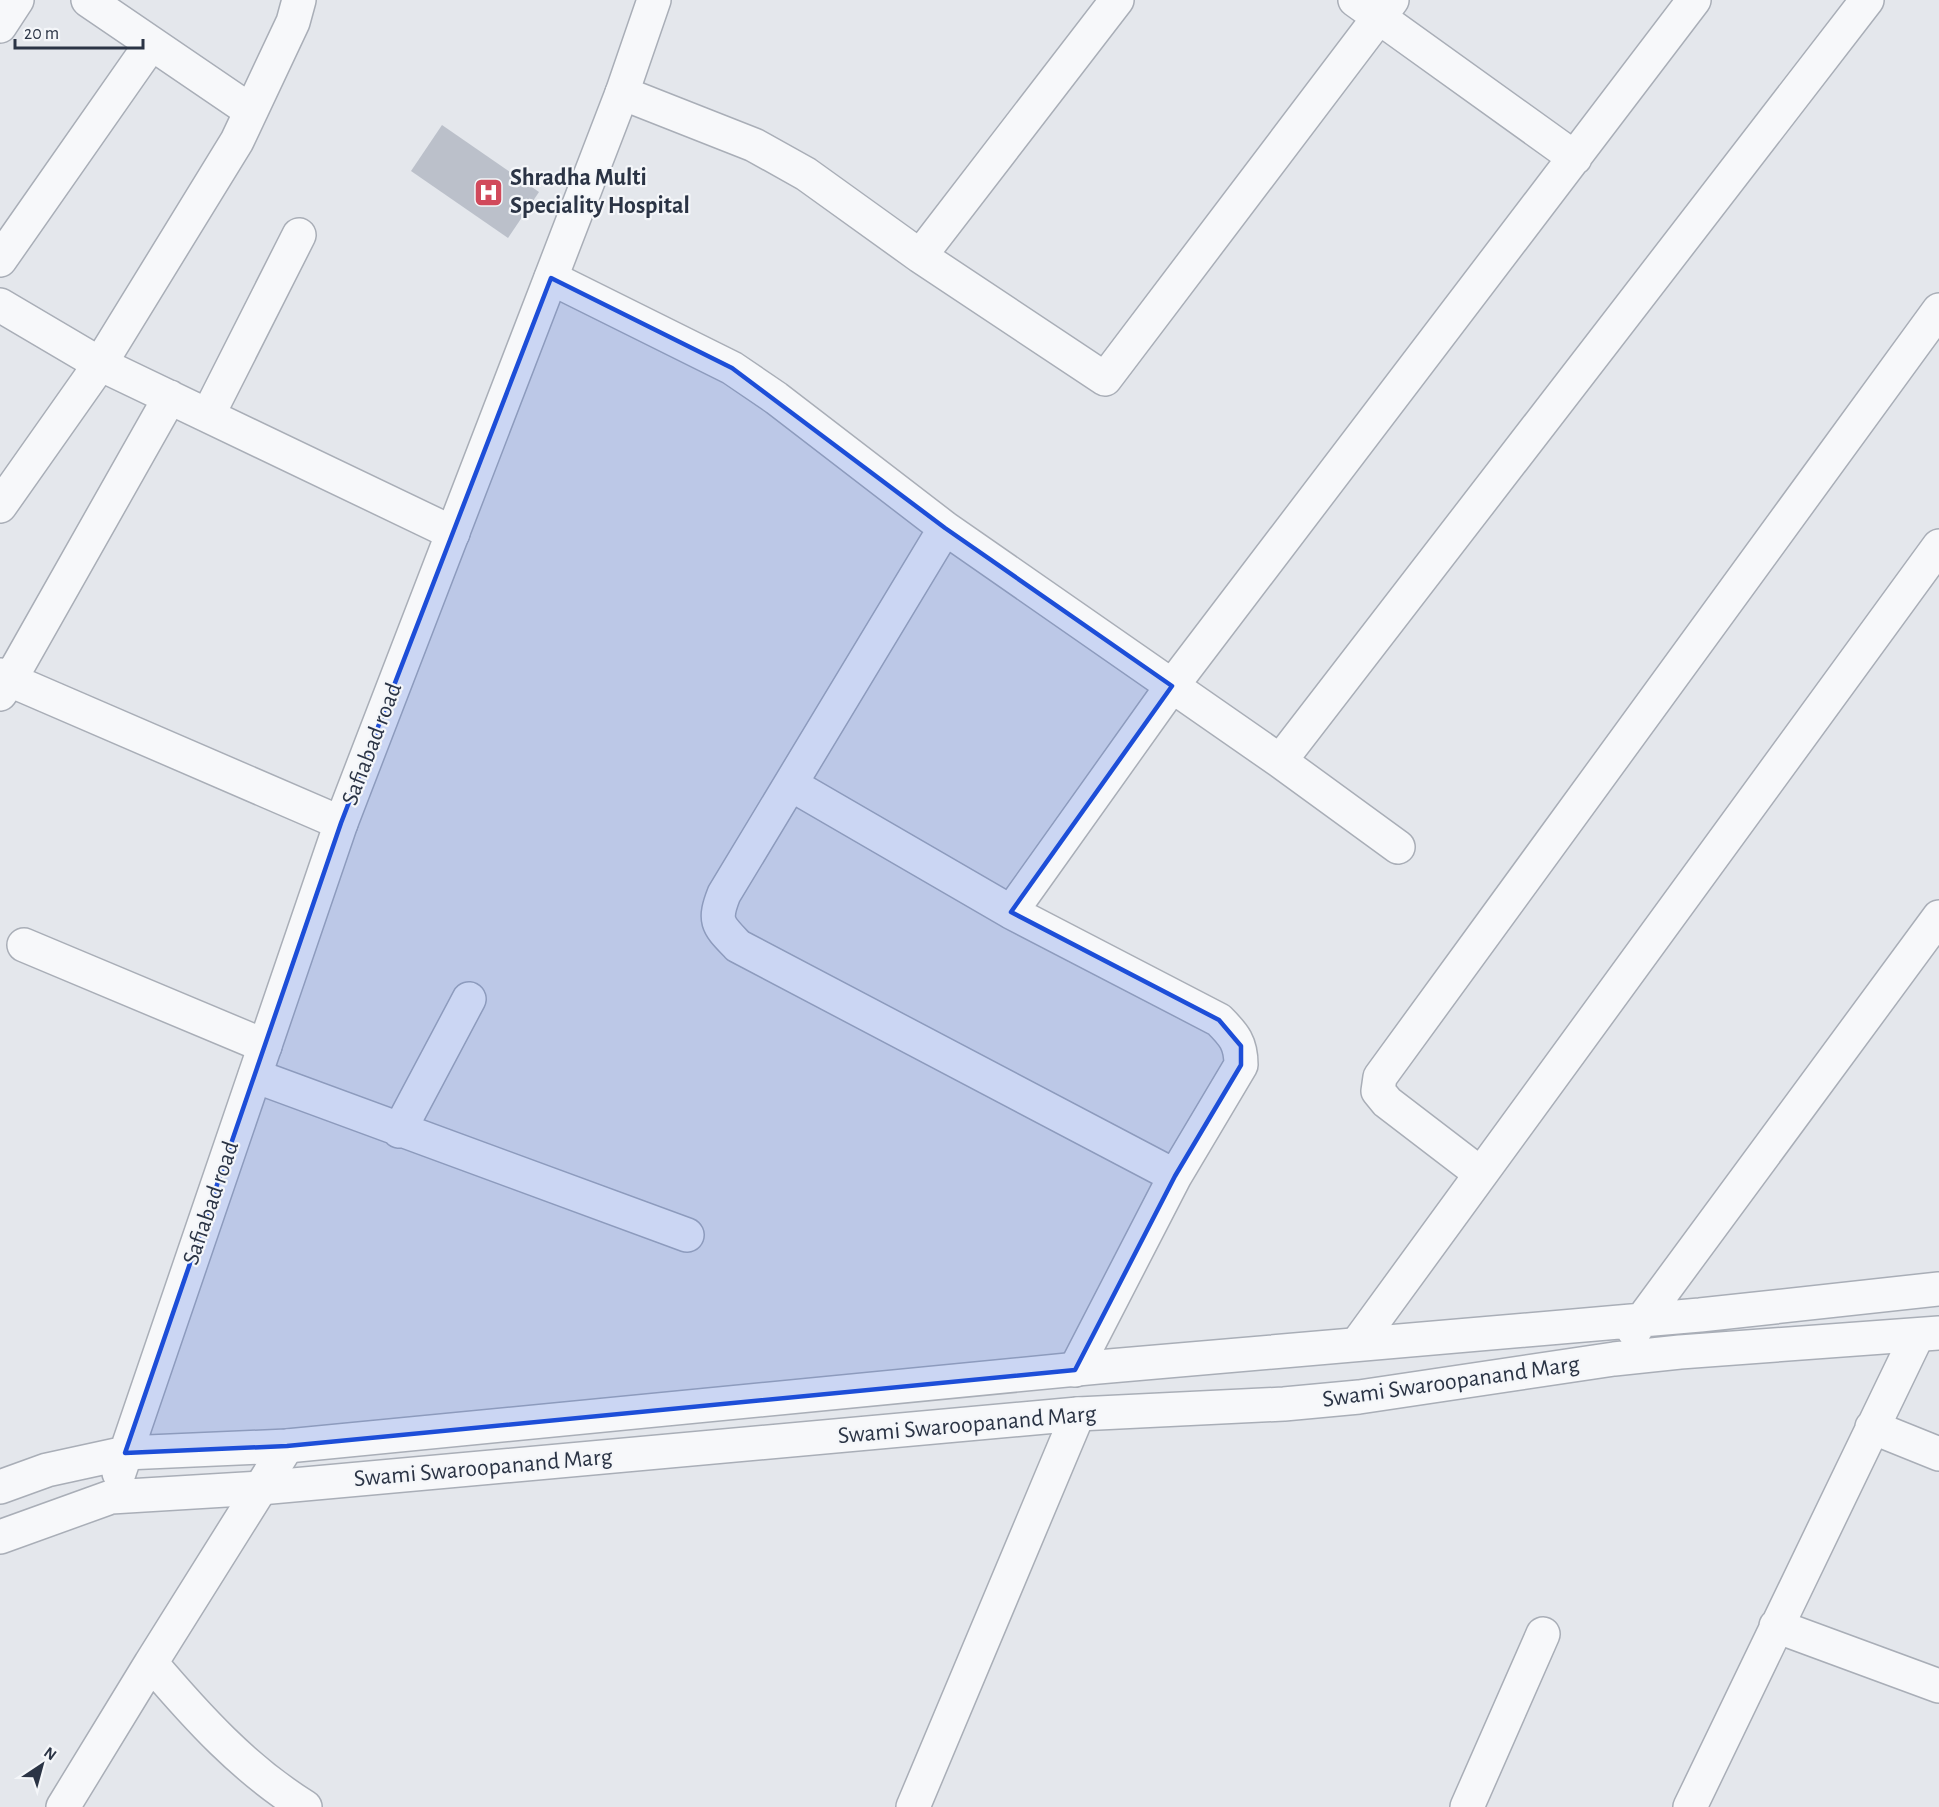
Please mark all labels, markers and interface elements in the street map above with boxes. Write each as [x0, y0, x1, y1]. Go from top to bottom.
scale bar [15, 12, 142, 50]
text: 20 m [24, 25, 59, 43]
place label: Shradha Multi Speciality Hospital [510, 166, 690, 218]
hospital icon: Shradha Multi Speciality Hospital [473, 176, 505, 208]
street label: Safiabad road [338, 680, 406, 808]
street label: Safiabad road [179, 1138, 243, 1268]
street label: Swami Swaroopanand Marg [1321, 1352, 1581, 1412]
street label: Swami Swaroopanand Marg [837, 1402, 1098, 1448]
street label: Swami Swaroopanand Marg [353, 1445, 614, 1491]
north arrow [12, 1735, 72, 1795]
text: N [41, 1744, 59, 1763]

